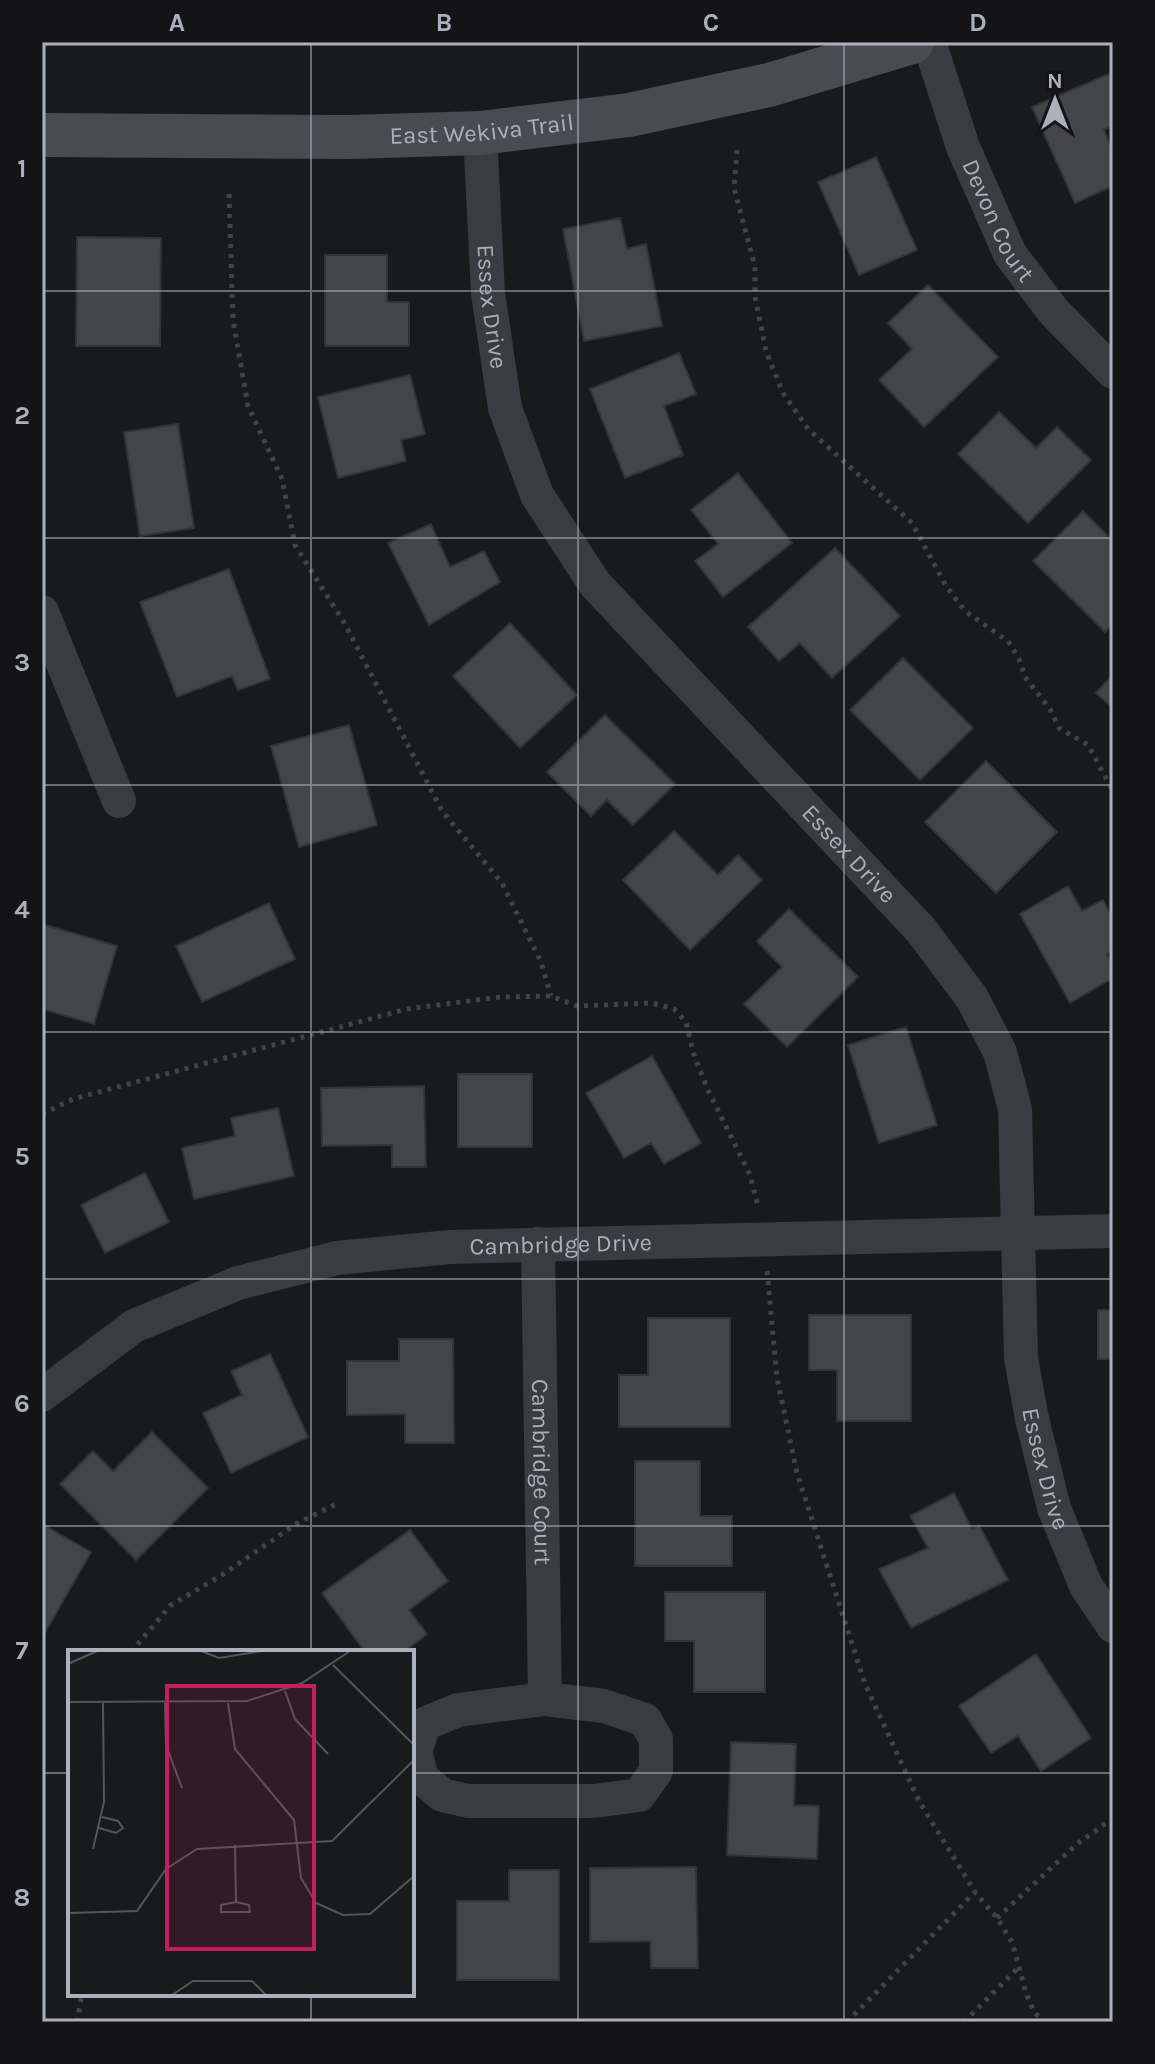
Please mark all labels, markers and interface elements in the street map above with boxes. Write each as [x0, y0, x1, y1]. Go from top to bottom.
text: A [169, 7, 185, 38]
text: B [436, 7, 452, 38]
text: C [703, 7, 719, 38]
text: D [969, 7, 987, 38]
north arrow [1015, 60, 1095, 140]
text: N [1047, 68, 1063, 94]
street label: East Wekiva Trail [389, 108, 575, 150]
text: 1 [17, 153, 27, 184]
street label: Devon Court [956, 155, 1040, 288]
street label: Essex Drive [472, 244, 513, 371]
text: 2 [14, 400, 30, 431]
text: 3 [14, 647, 30, 678]
street label: Essex Drive [796, 799, 902, 909]
text: 4 [14, 894, 30, 925]
text: 5 [14, 1141, 30, 1172]
street label: Cambridge Drive [469, 1228, 652, 1261]
street label: Cambridge Court [526, 1379, 557, 1565]
text: 6 [14, 1388, 30, 1419]
street label: Essex Drive [1016, 1406, 1075, 1534]
text: 7 [16, 1635, 29, 1666]
inset map [68, 1650, 414, 1996]
text: 8 [14, 1882, 30, 1913]

